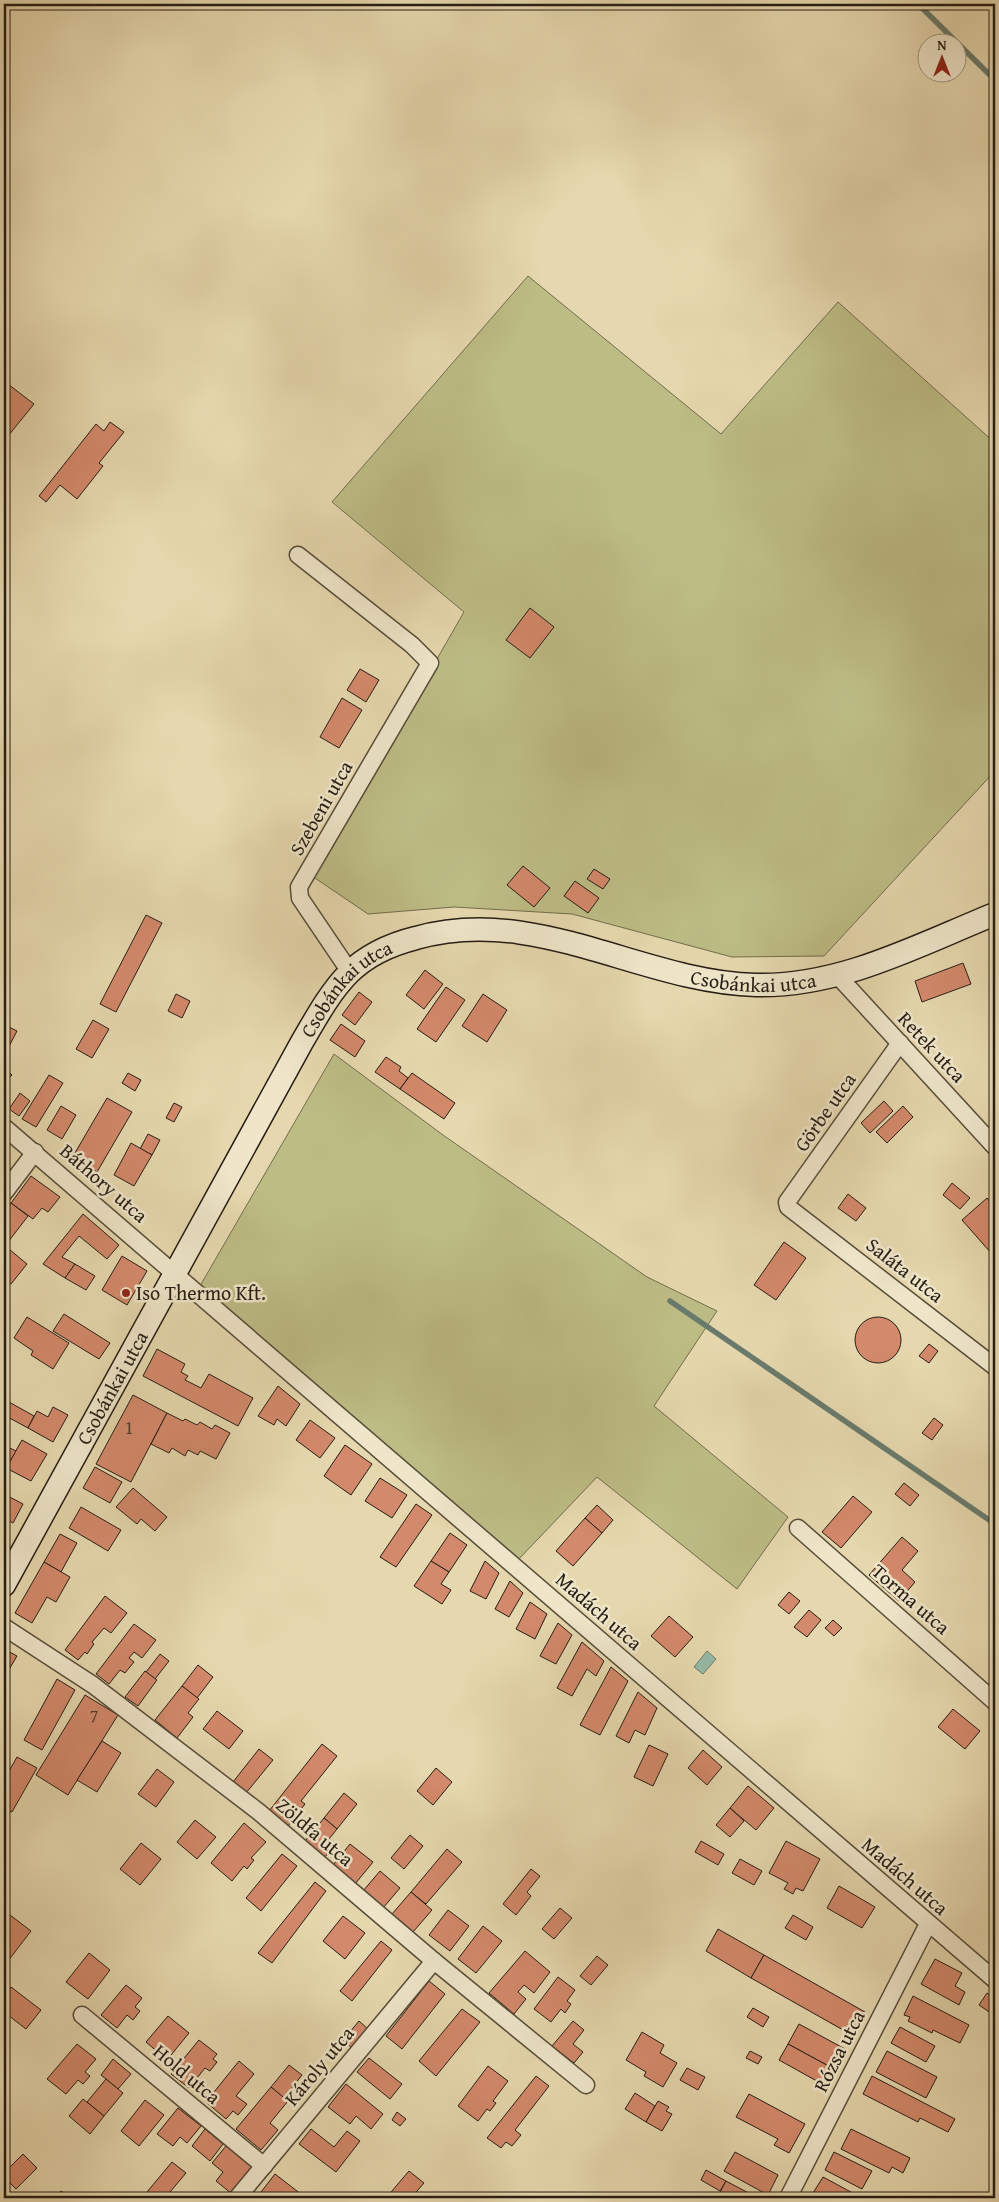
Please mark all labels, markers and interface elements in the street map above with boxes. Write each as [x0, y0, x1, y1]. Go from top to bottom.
north arrow [916, 32, 966, 82]
text: N [937, 35, 947, 55]
street label: Szebeni utca [282, 755, 360, 861]
street label: Csobánkai utca [293, 932, 397, 1042]
street label: Csobánkai utca [688, 962, 819, 999]
street label: Retek utca [892, 1005, 973, 1089]
street label: Görbe utca [787, 1066, 863, 1157]
street label: Báthory utca [54, 1136, 155, 1229]
street label: Saláta utca [860, 1230, 951, 1310]
place label: Iso Thermo Kft. [136, 1278, 266, 1307]
marker: Iso Thermo Kft. [120, 1287, 132, 1299]
street label: Csobánkai utca [69, 1325, 155, 1450]
house number: 1 [125, 1414, 133, 1441]
street label: Torma utca [866, 1556, 957, 1641]
street label: Madách utca [550, 1565, 649, 1657]
house number: 7 [90, 1702, 98, 1729]
street label: Zöldfa utca [270, 1790, 361, 1873]
street label: Madách utca [856, 1830, 955, 1922]
street label: Rózsa utca [806, 2004, 872, 2097]
street label: Károly utca [277, 2019, 361, 2112]
street label: Hold utca [147, 2037, 228, 2111]

